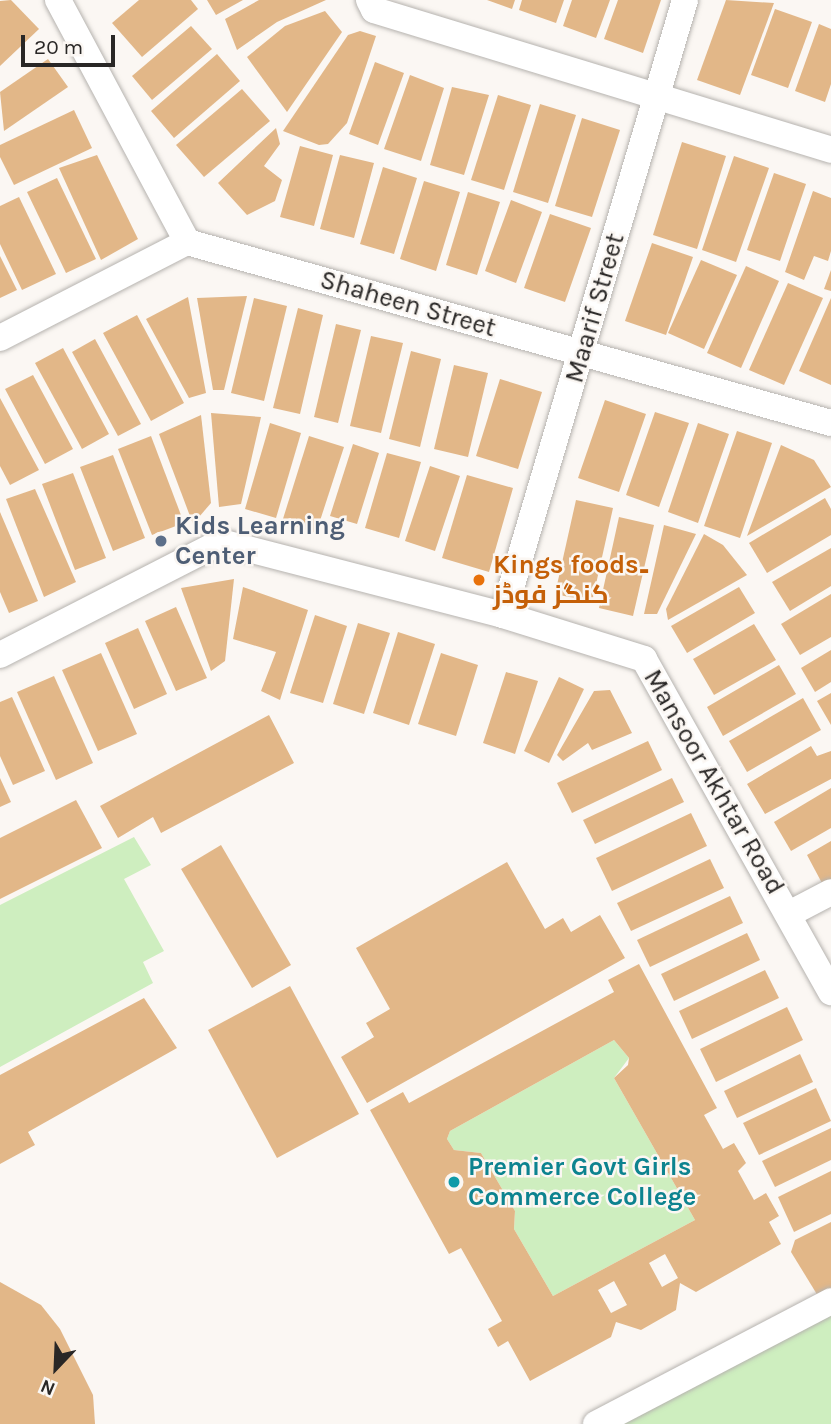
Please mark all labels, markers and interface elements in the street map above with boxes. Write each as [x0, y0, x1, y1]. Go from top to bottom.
scale bar [24, 21, 119, 65]
text: 20 m [34, 35, 83, 59]
street label: Maarif Street [559, 230, 631, 386]
street label: Shaheen Street [317, 264, 499, 344]
place label: Kids Learning Center [175, 510, 345, 572]
marker: Kids Learning Center [153, 533, 169, 549]
place label: Kings foods۔ کنگز فوڈز [493, 549, 650, 610]
marker: Kings foods۔ کنگز فوڈز [471, 572, 487, 588]
street label: Mansoor Akhtar Road [637, 664, 791, 900]
place label: Premier Govt Girls Commerce College [468, 1151, 696, 1212]
marker: Premier Govt Girls Commerce College [446, 1174, 462, 1190]
north arrow [21, 1333, 91, 1403]
text: N [37, 1375, 58, 1400]

